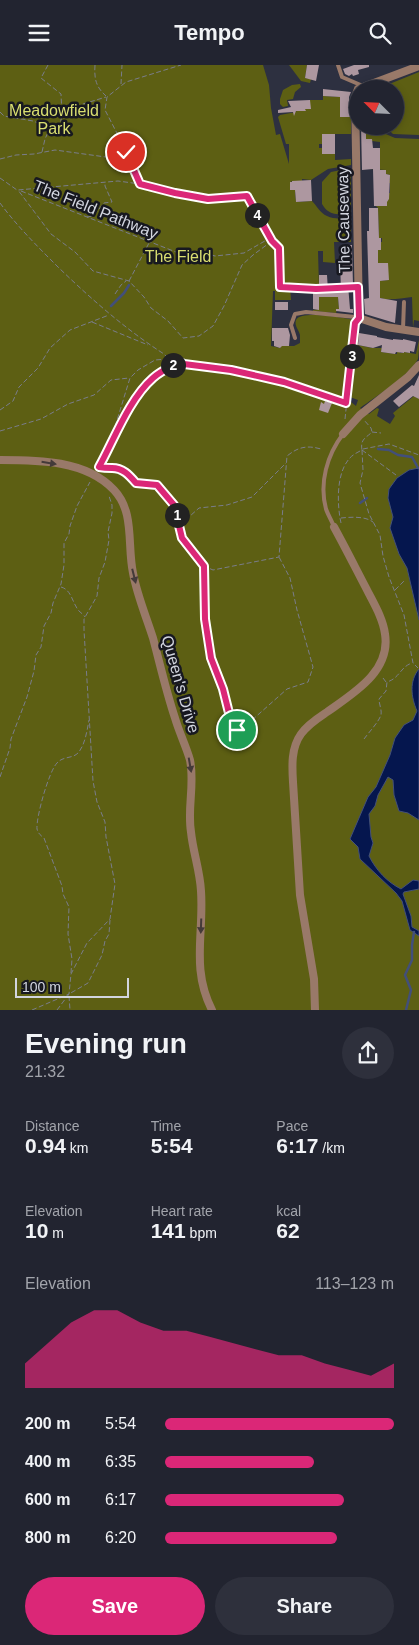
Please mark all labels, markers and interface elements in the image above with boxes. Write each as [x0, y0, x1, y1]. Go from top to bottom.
icon: menu [25, 19, 53, 47]
icon: search [366, 19, 394, 47]
text: Tempo [174, 20, 245, 45]
north arrow [349, 80, 404, 135]
map controls [349, 80, 404, 135]
park label: Meadowfield Park [9, 102, 99, 137]
pin [105, 131, 147, 173]
icon: check [112, 138, 140, 166]
street label: The Causeway [334, 166, 353, 273]
street label: The Field Pathway [31, 177, 160, 242]
pin: 4 [244, 203, 270, 227]
text: 4 [254, 207, 261, 223]
park label: The Field [145, 248, 211, 265]
pin: 3 [340, 343, 364, 369]
text: 3 [349, 348, 356, 364]
pin: 2 [160, 353, 186, 377]
text: 2 [170, 357, 177, 373]
one-way arrow [41, 459, 57, 467]
pin: 1 [164, 503, 190, 527]
text: 1 [174, 507, 181, 523]
one-way arrow [130, 568, 138, 583]
street label: Queen's Drive [158, 633, 203, 735]
pin [216, 709, 258, 751]
icon: arrive [223, 716, 251, 744]
one-way arrow [186, 757, 194, 773]
one-way arrow [197, 918, 205, 934]
scale bar [15, 975, 129, 998]
text: 100 m [22, 979, 61, 995]
button: share [342, 1027, 394, 1079]
text: Evening run [25, 1028, 187, 1059]
text: 21:32 [25, 1063, 65, 1080]
text: Distance [25, 1118, 79, 1134]
text: Time [151, 1118, 181, 1134]
text: Pace [276, 1118, 308, 1134]
text: 0.94 [25, 1134, 66, 1157]
text: 5:54 [151, 1134, 193, 1157]
text: 6:17 [276, 1134, 318, 1157]
text: km [66, 1140, 88, 1156]
text: /km [318, 1140, 345, 1156]
text: Elevation [25, 1203, 83, 1219]
text: Heart rate [151, 1203, 213, 1219]
text: kcal [276, 1203, 301, 1219]
text: 10 [25, 1219, 48, 1242]
text: 141 [151, 1219, 186, 1242]
text: 62 [276, 1219, 300, 1242]
text: m [48, 1225, 64, 1241]
text: bpm [186, 1225, 217, 1241]
text: Elevation [25, 1275, 91, 1292]
text: 113–123 m [315, 1275, 394, 1292]
text: 200 m [25, 1415, 70, 1432]
text: 5:54 [105, 1415, 136, 1432]
text: 400 m [25, 1453, 70, 1470]
text: 6:35 [105, 1453, 136, 1470]
text: 600 m [25, 1491, 70, 1508]
text: 6:17 [105, 1491, 136, 1508]
text: 800 m [25, 1529, 70, 1546]
text: 6:20 [105, 1529, 136, 1546]
button: Save [25, 1577, 205, 1635]
button: Share [215, 1577, 394, 1635]

